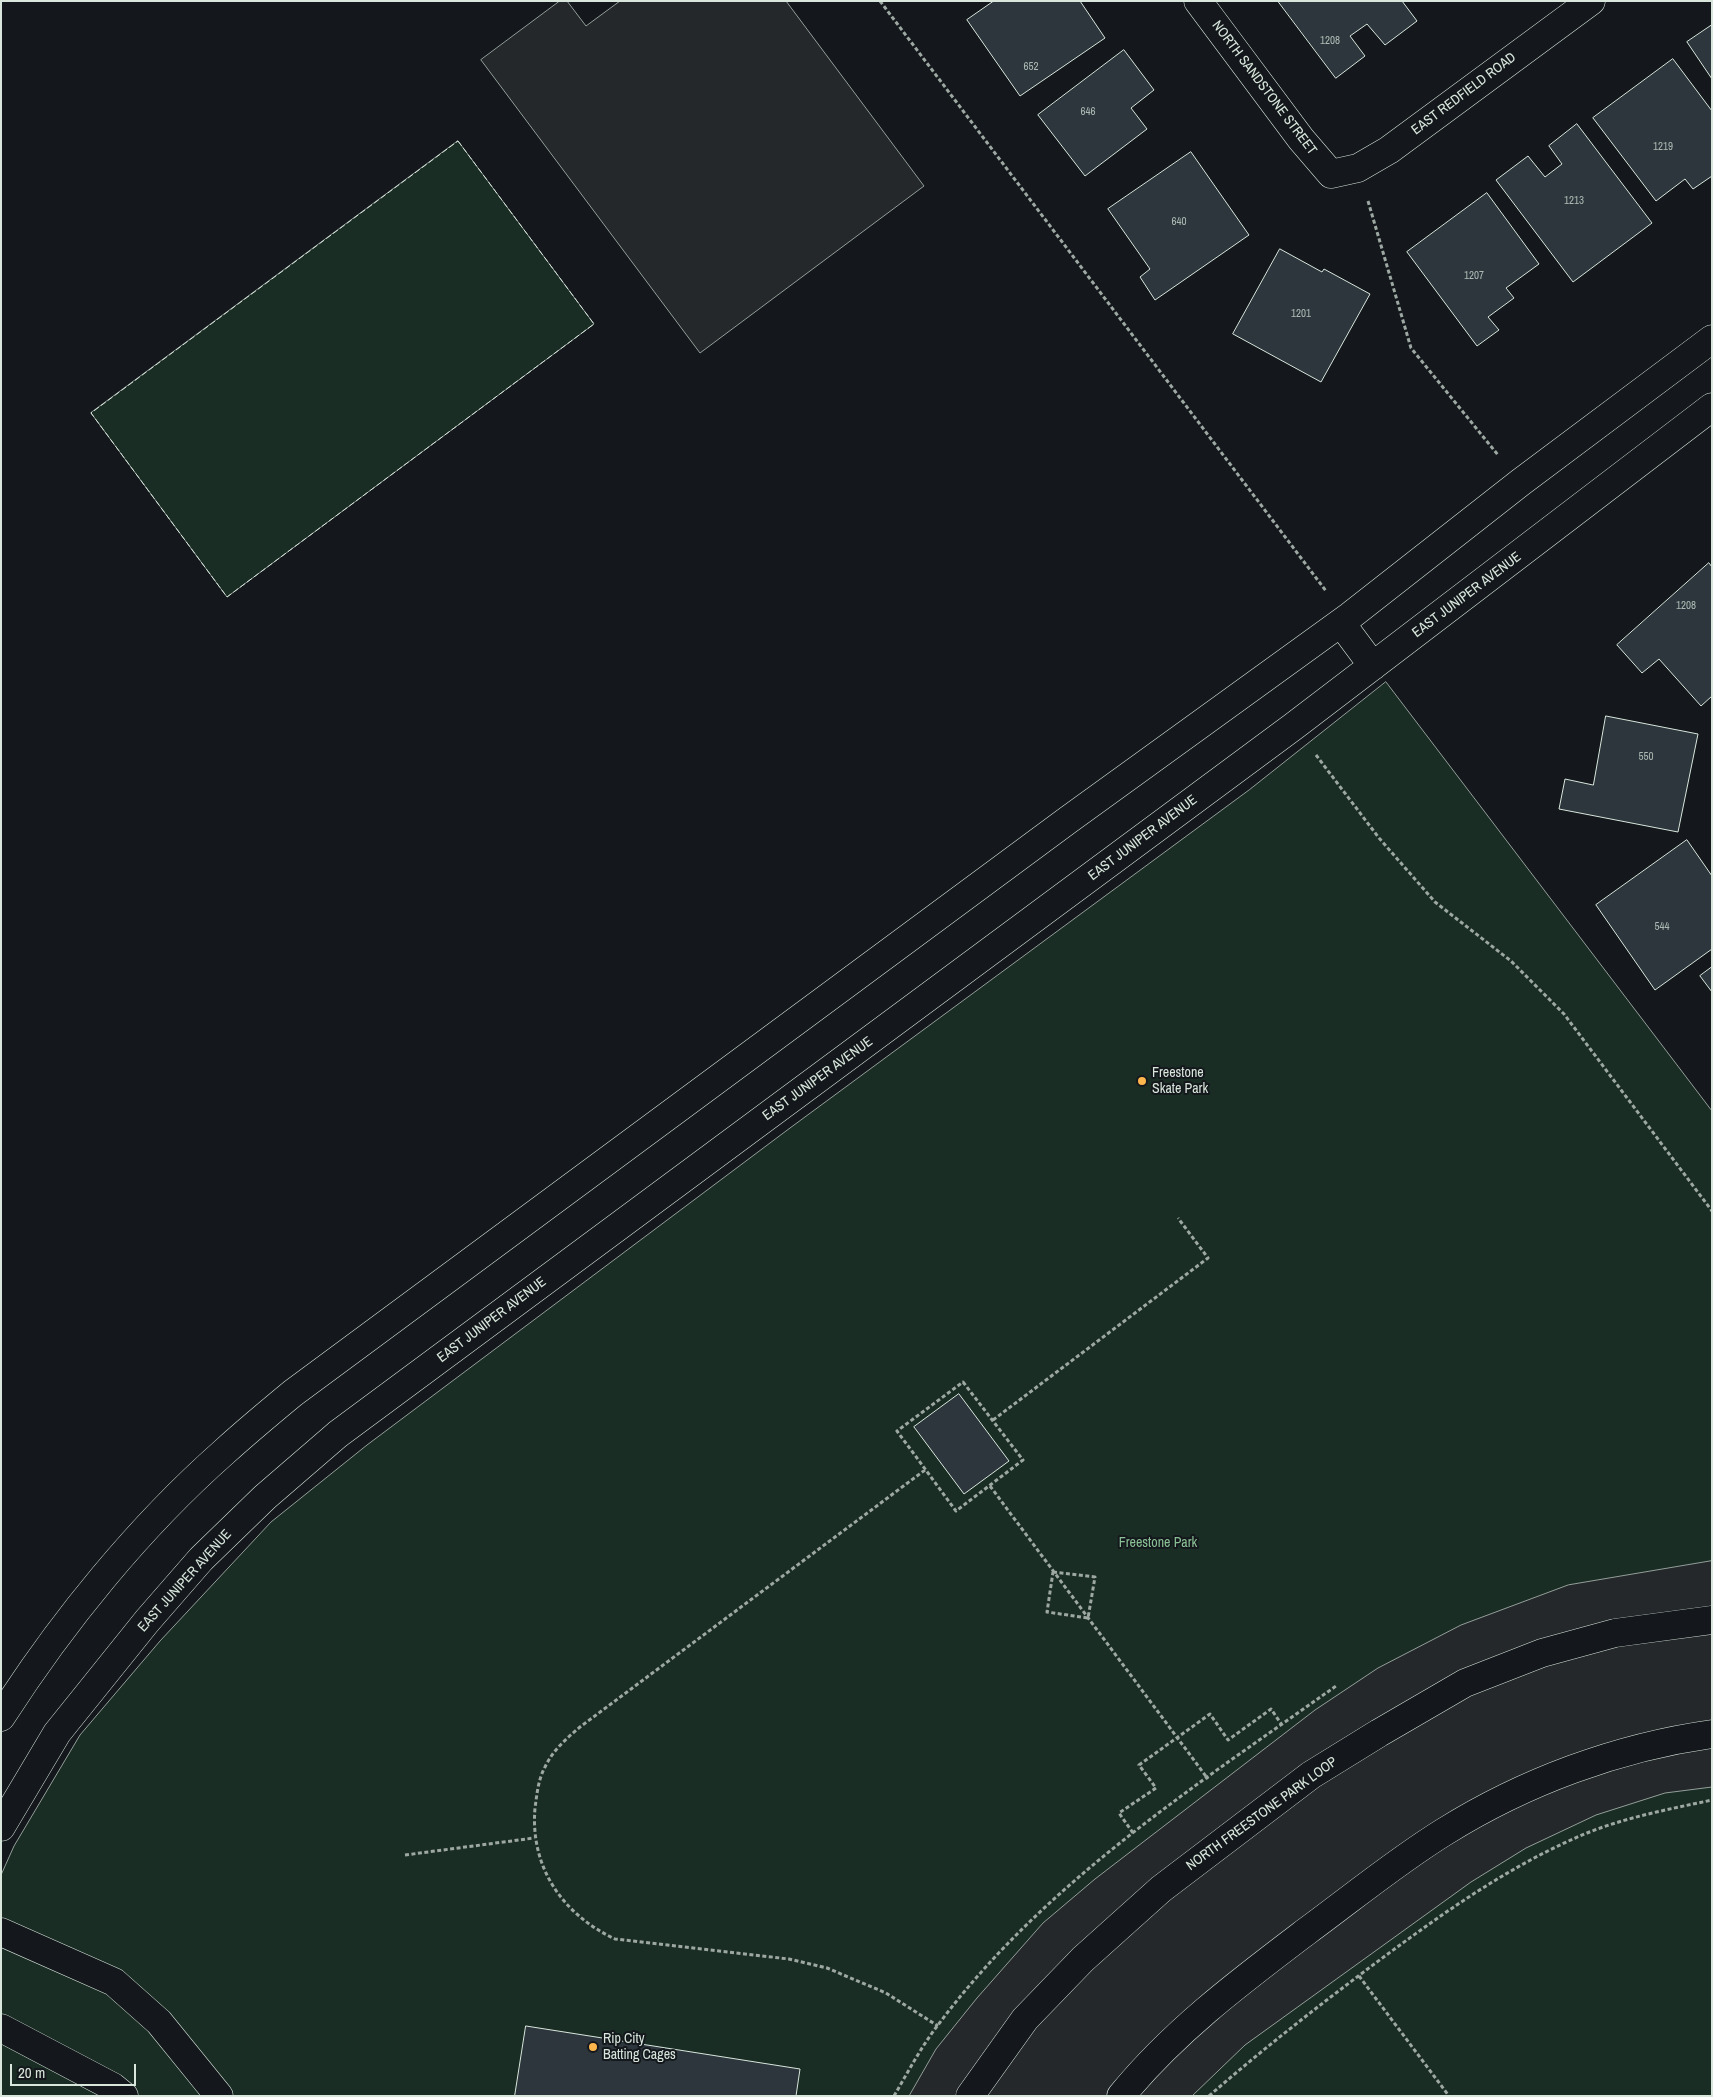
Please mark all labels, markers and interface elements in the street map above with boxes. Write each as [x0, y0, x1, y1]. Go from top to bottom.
street label: NORTH SANDSTONE STREET [1208, 18, 1320, 158]
house number: 1208 [1320, 34, 1340, 48]
street label: EAST REDFIELD ROAD [1409, 49, 1519, 139]
house number: 652 [1023, 60, 1039, 74]
house number: 646 [1080, 105, 1096, 119]
house number: 1219 [1653, 140, 1673, 154]
house number: 1213 [1564, 194, 1584, 208]
house number: 640 [1171, 215, 1187, 229]
house number: 1207 [1464, 269, 1484, 283]
house number: 1201 [1291, 307, 1311, 321]
street label: EAST JUNIPER AVENUE [1409, 549, 1525, 641]
house number: 1208 [1676, 599, 1696, 613]
house number: 550 [1638, 750, 1654, 764]
street label: EAST JUNIPER AVENUE [1085, 792, 1201, 884]
house number: 544 [1654, 920, 1670, 934]
street label: EAST JUNIPER AVENUE [760, 1033, 876, 1125]
place label: Freestone Skate Park [1152, 1065, 1208, 1098]
marker: Freestone Skate Park [1136, 1075, 1148, 1087]
street label: EAST JUNIPER AVENUE [434, 1274, 550, 1366]
street label: EAST JUNIPER AVENUE [135, 1526, 235, 1636]
park label: Freestone Park [1119, 1535, 1197, 1551]
street label: NORTH FREESTONE PARK LOOP [1183, 1754, 1341, 1874]
place label: Rip City Batting Cages [603, 2031, 676, 2064]
marker: Rip City Batting Cages [587, 2041, 599, 2053]
scale bar [12, 2054, 139, 2086]
text: 20 m [18, 2062, 45, 2083]

